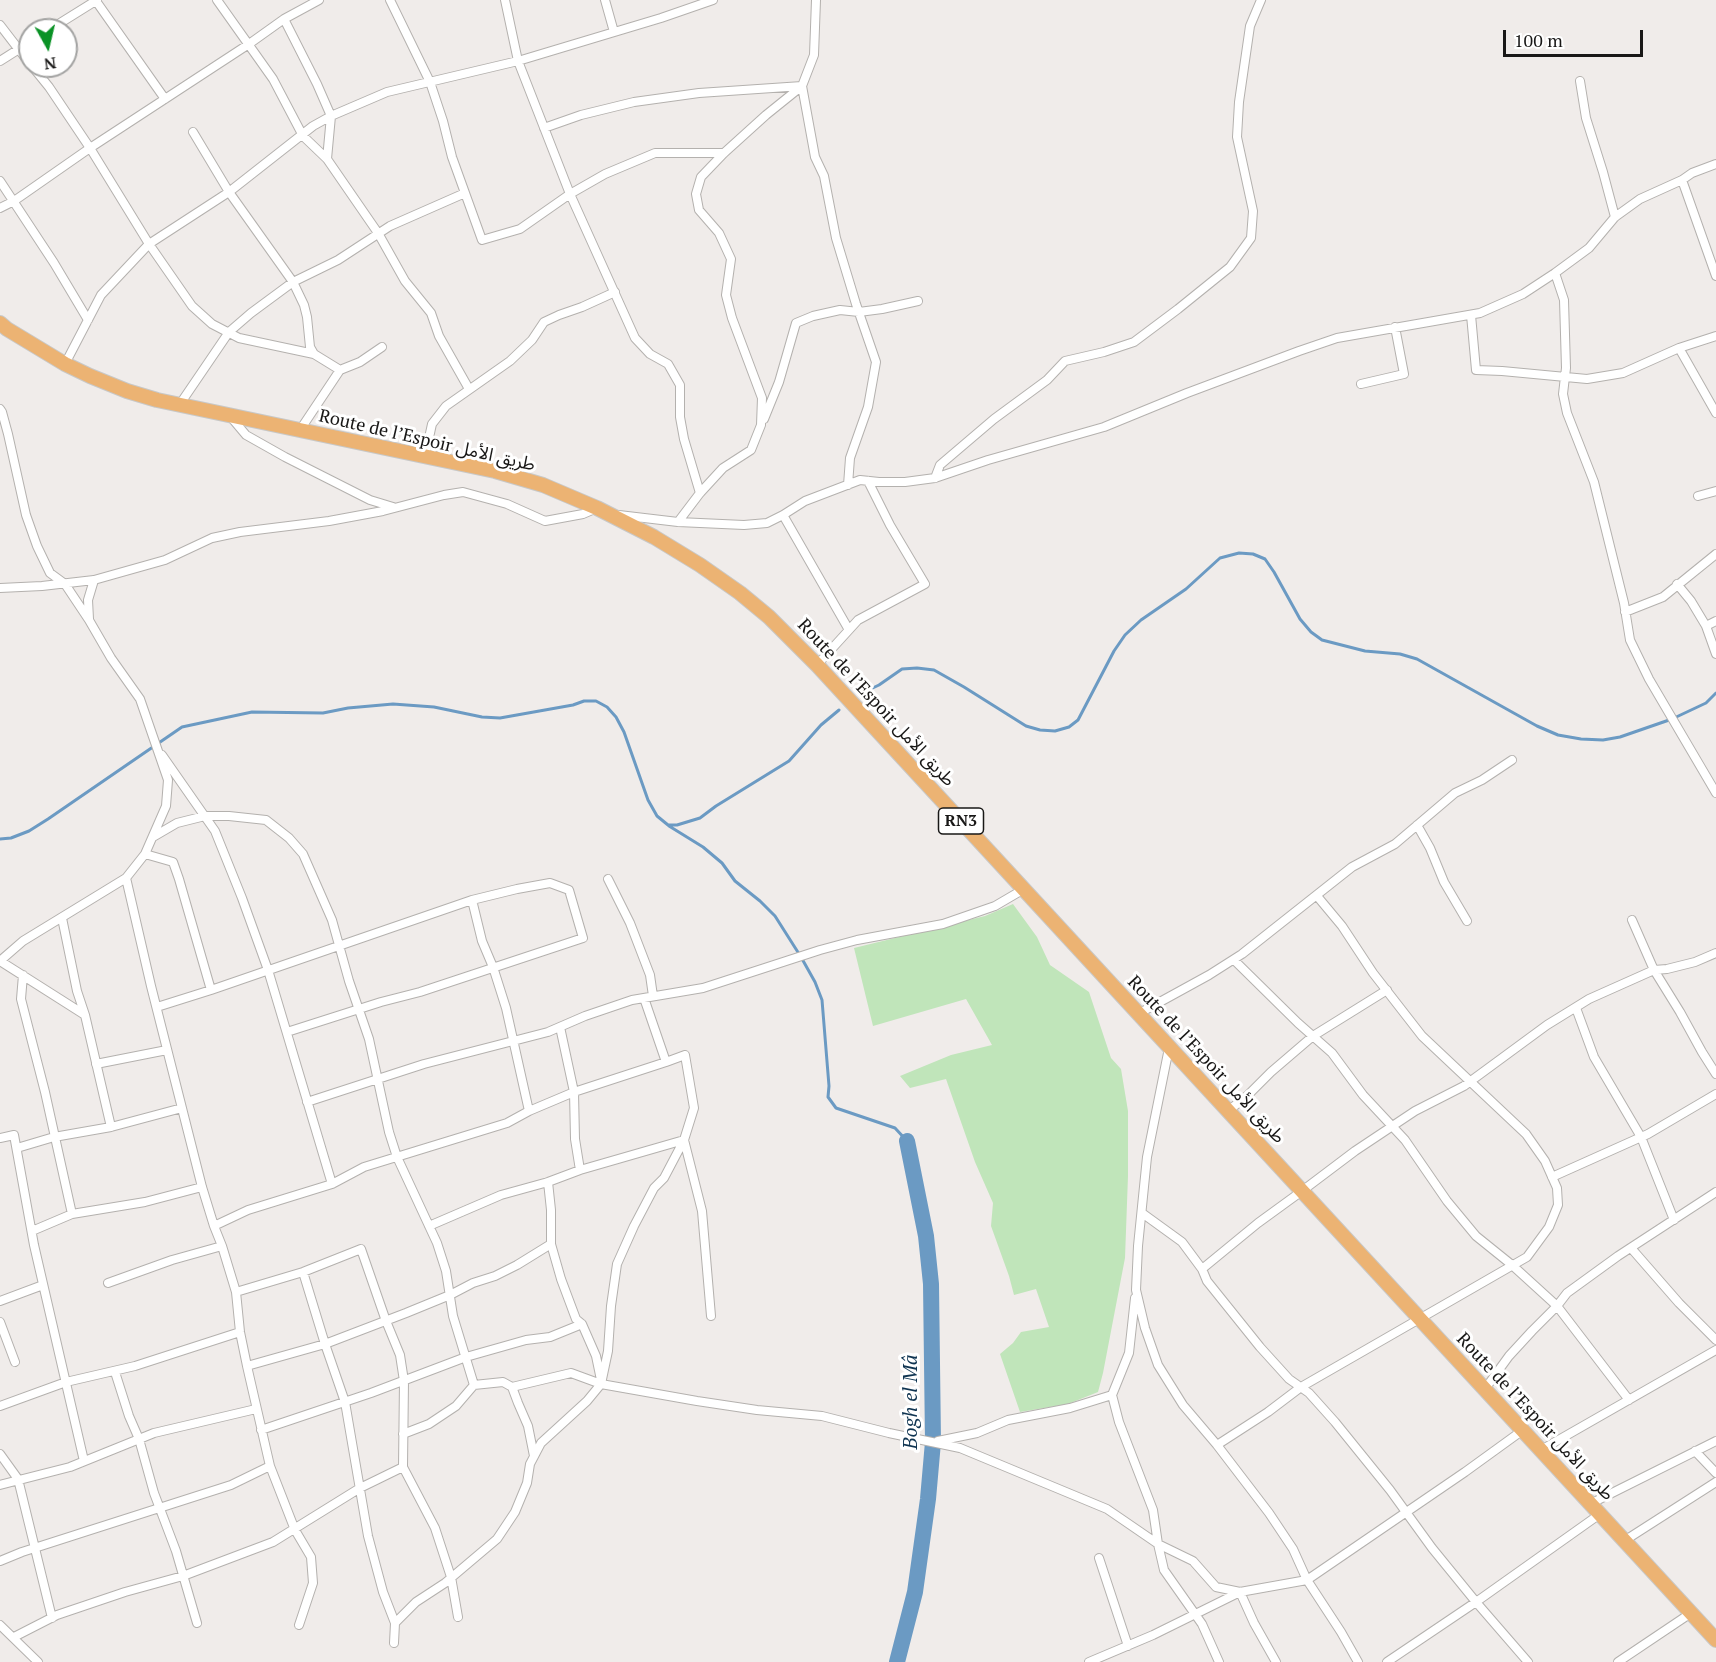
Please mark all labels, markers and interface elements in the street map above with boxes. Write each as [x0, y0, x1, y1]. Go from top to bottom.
north arrow [18, 18, 78, 78]
scale bar [1506, 18, 1646, 56]
text: 100 m [1514, 28, 1563, 52]
text: N [43, 52, 58, 76]
street label: Route de l’Espoir طريق الأمل [317, 406, 537, 476]
street label: Route de l’Espoir طريق الأمل [793, 615, 959, 791]
road number: RN3 [938, 808, 984, 834]
street label: Route de l’Espoir طريق الأمل [1123, 972, 1289, 1148]
street label: Route de l’Espoir طريق الأمل [1452, 1329, 1618, 1505]
water label: Bogh el Mâ [899, 1354, 923, 1450]

